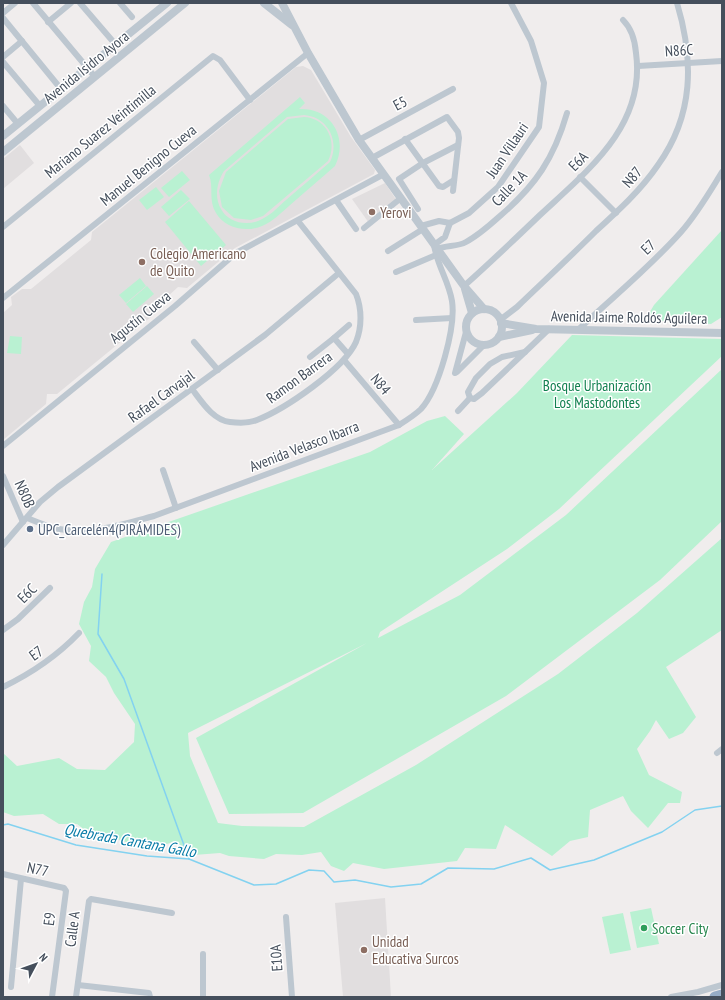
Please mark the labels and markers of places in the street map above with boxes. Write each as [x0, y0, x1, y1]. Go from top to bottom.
place label: Yerovi [380, 203, 411, 222]
marker: Yerovi [367, 207, 377, 217]
place label: Colegio Americano de Quito [150, 244, 246, 280]
marker: Colegio Americano de Quito [137, 257, 147, 267]
place label: UPC_Carcelén4(PIRÁMIDES) [38, 520, 181, 539]
marker: UPC_Carcelén4(PIRÁMIDES) [25, 524, 35, 534]
place label: Soccer City [652, 919, 709, 938]
marker: Soccer City [639, 923, 649, 933]
place label: Unidad Educativa Surcos [372, 932, 459, 968]
marker: Unidad Educativa Surcos [359, 945, 369, 955]

